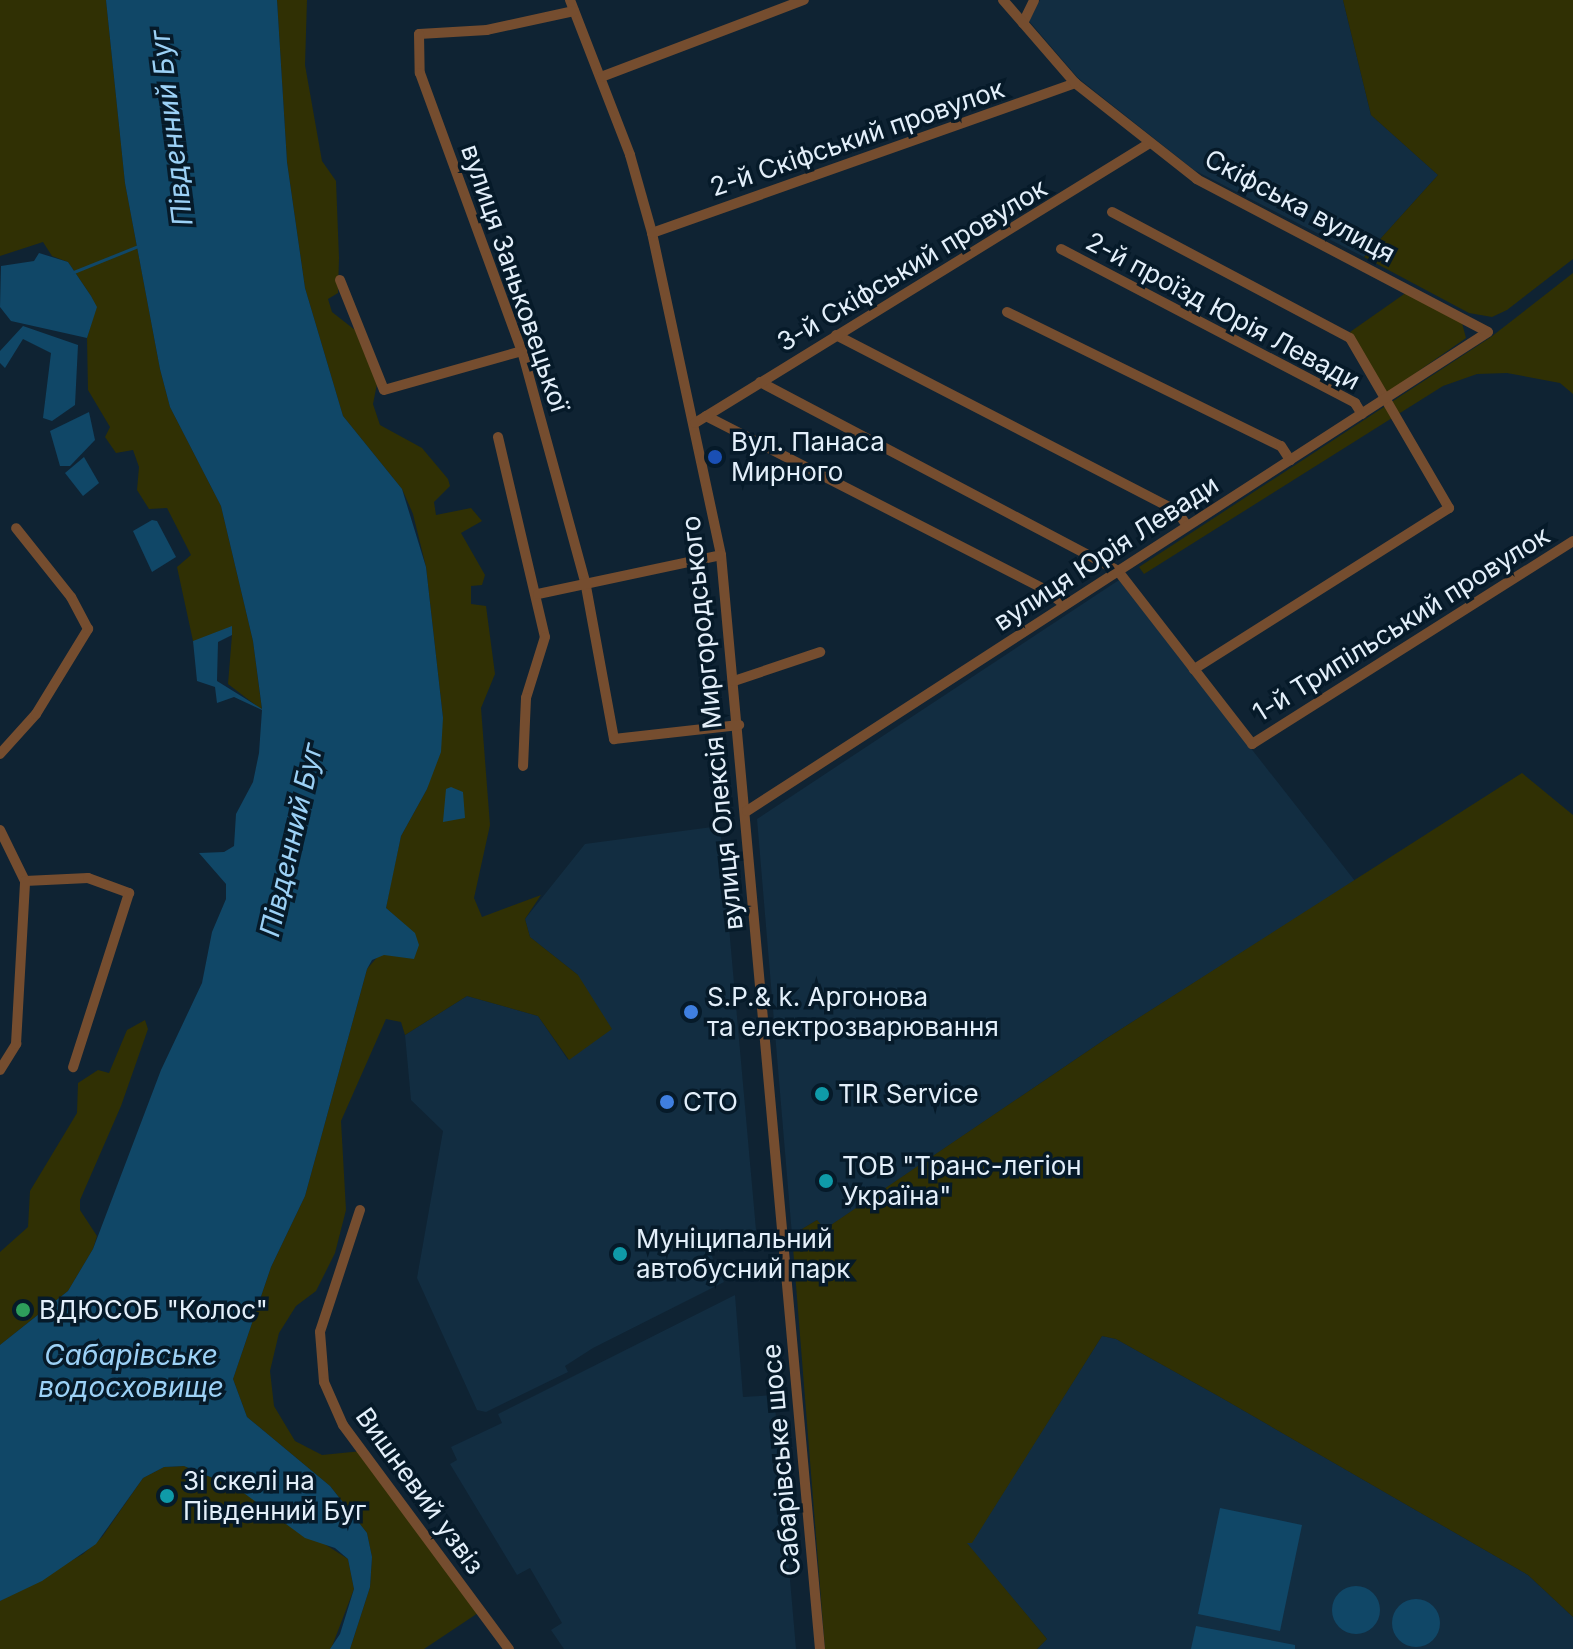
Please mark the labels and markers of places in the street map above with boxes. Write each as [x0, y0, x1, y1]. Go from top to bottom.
place label: Вул. Панаса Мирного [731, 426, 885, 488]
marker: Вул. Панаса Мирного [706, 448, 724, 466]
place label: S.P.& k. Аргонова та електрозварювання [707, 981, 999, 1042]
marker: S.P.& k. Аргонова та електрозварювання [682, 1003, 700, 1021]
place label: TIR Service [838, 1078, 979, 1110]
marker: TIR Service [813, 1085, 831, 1103]
place label: СТО [683, 1086, 738, 1118]
marker: СТО [658, 1093, 676, 1111]
place label: ТОВ "Транс-легіон Україна" [842, 1150, 1082, 1212]
marker: ТОВ "Транс-легіон Україна" [817, 1172, 835, 1190]
place label: Муніципальний автобусний парк [636, 1223, 850, 1284]
marker: Муніципальний автобусний парк [611, 1245, 629, 1263]
place label: ВДЮСОБ "Колос" [39, 1294, 268, 1326]
marker: ВДЮСОБ "Колос" [14, 1301, 32, 1319]
place label: Зі скелі на Південний Буг [183, 1465, 366, 1526]
marker: Зі скелі на Південний Буг [158, 1487, 176, 1505]

